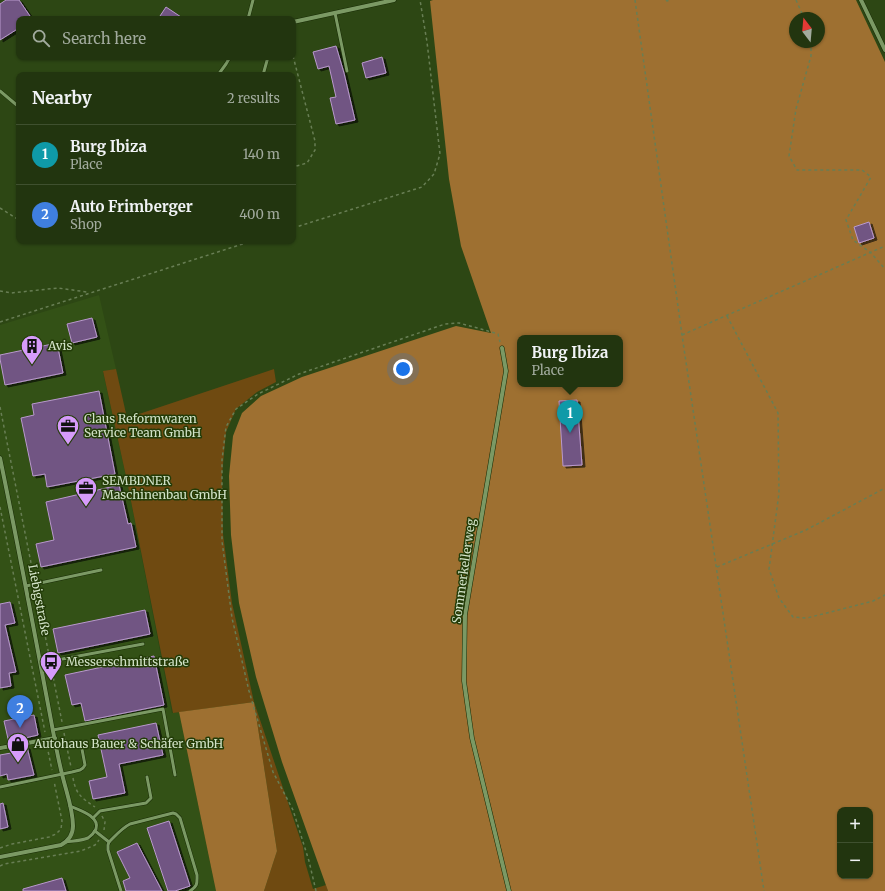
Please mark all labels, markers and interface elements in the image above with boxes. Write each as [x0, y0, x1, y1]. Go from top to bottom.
north arrow [789, 12, 825, 48]
search box [16, 16, 296, 60]
icon: search [30, 27, 52, 49]
text: Search here [62, 29, 146, 48]
text: Nearby [32, 87, 92, 109]
text: 2 results [227, 90, 280, 107]
text: Burg Ibiza [70, 137, 147, 156]
text: 1 [42, 146, 48, 163]
text: 140 m [243, 146, 280, 163]
text: Place [70, 156, 103, 173]
text: Auto Frimberger [70, 197, 193, 216]
text: 2 [41, 206, 49, 223]
text: 400 m [239, 206, 280, 223]
text: Shop [70, 216, 102, 233]
building icon: Avis [19, 333, 45, 366]
popup [517, 335, 623, 387]
place label: Avis [47, 338, 72, 353]
text: Burg Ibiza [532, 343, 608, 362]
your location [393, 359, 413, 379]
text: Place [532, 362, 564, 379]
pin: 1 [557, 400, 583, 433]
place label: Claus Reformwaren Service Team GmbH [84, 411, 202, 440]
office icon: Claus Reformwaren Service Team GmbH [55, 413, 81, 446]
place label: SEMBDNER Maschinenbau GmbH [102, 473, 227, 502]
office icon: SEMBDNER Maschinenbau GmbH [73, 475, 99, 508]
street label: Sommerkellerweg [449, 517, 478, 624]
street label: Liebigstraße [25, 563, 54, 637]
bus stop icon: Messerschmittstraße [38, 649, 64, 682]
place label: Messerschmittstraße [66, 654, 189, 669]
pin: 2 [7, 695, 33, 728]
shop icon: Autohaus Bauer & Schäfer GmbH [5, 731, 31, 764]
place label: Autohaus Bauer & Schäfer GmbH [33, 736, 224, 751]
map controls [837, 807, 873, 879]
button: + [837, 807, 873, 843]
button: − [837, 843, 873, 879]

